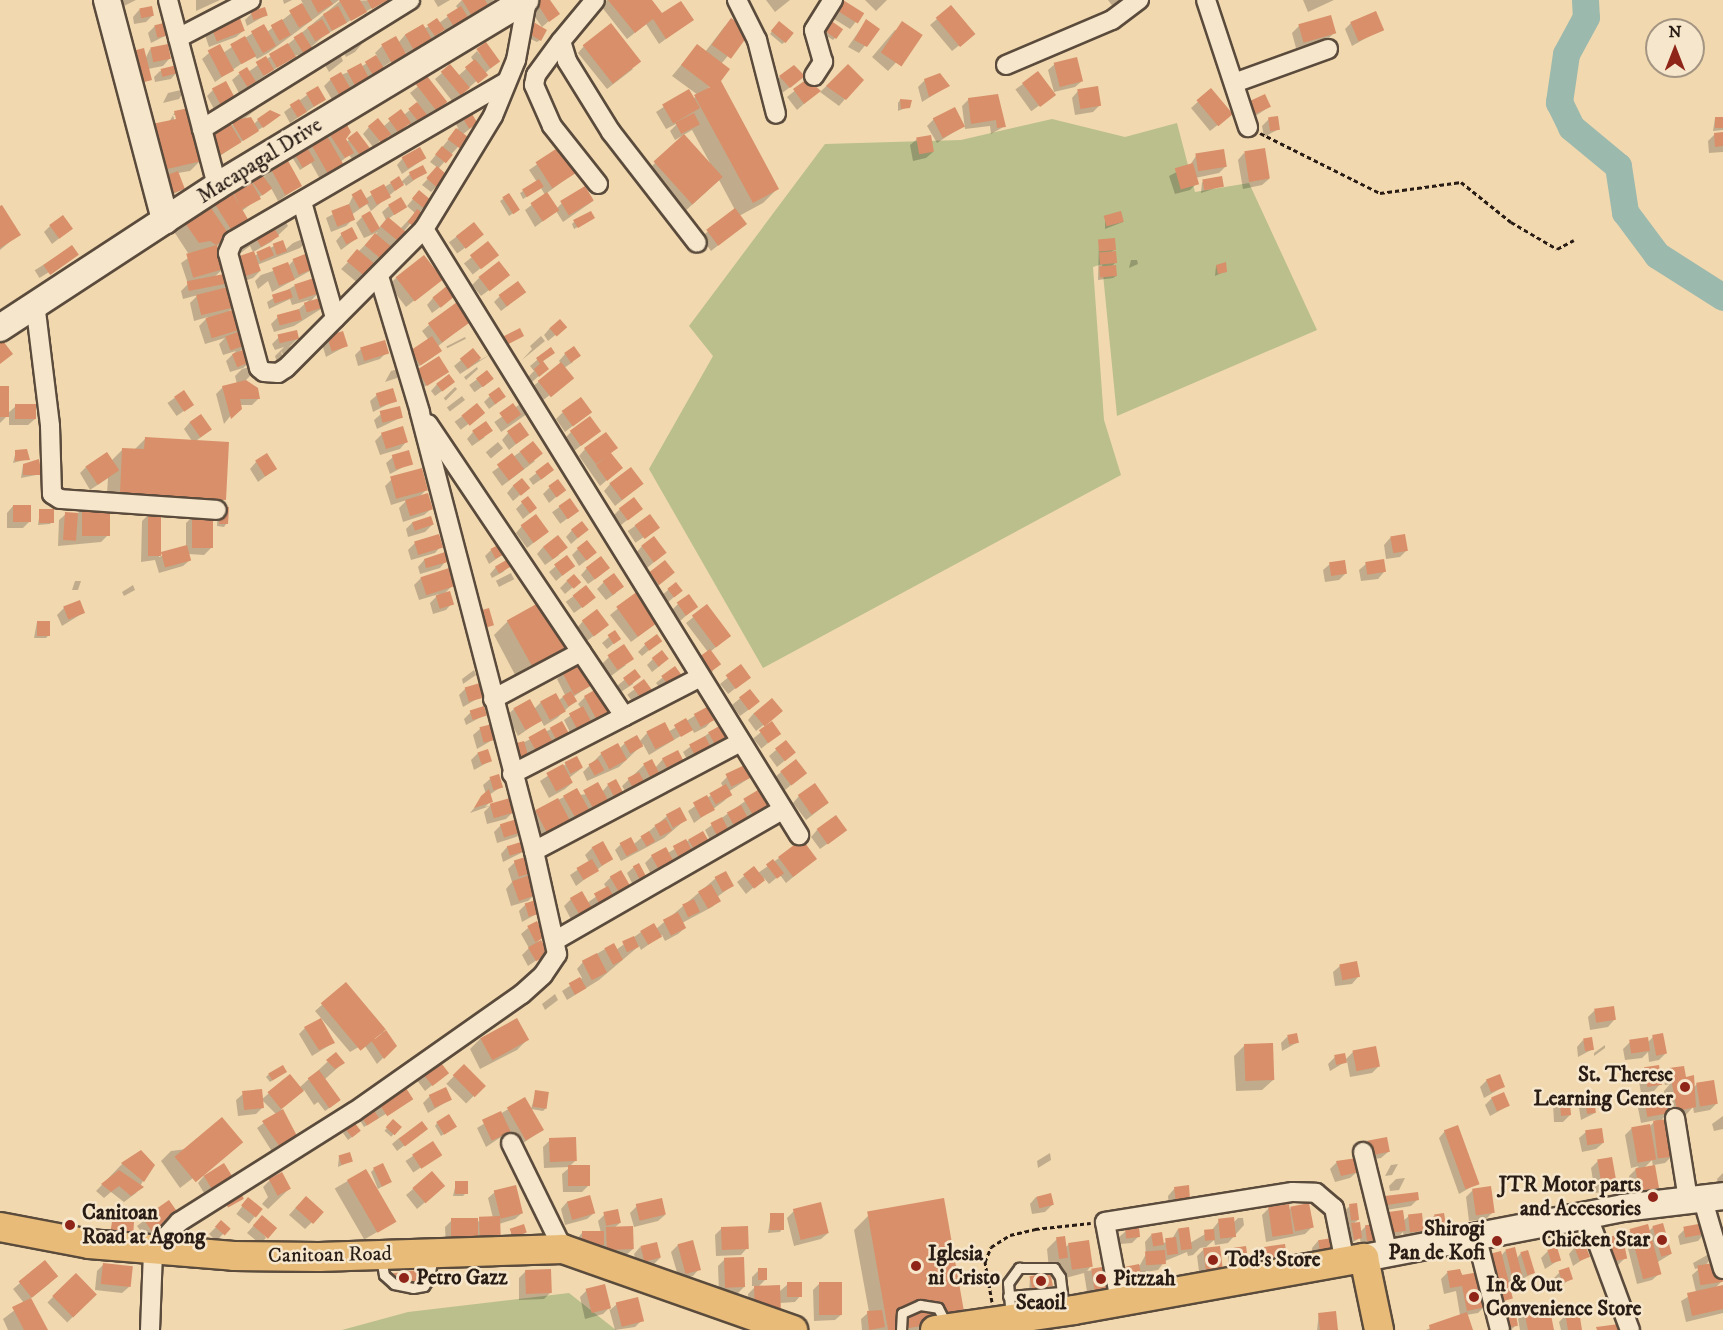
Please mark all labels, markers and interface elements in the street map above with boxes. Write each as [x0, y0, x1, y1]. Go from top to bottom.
north arrow [1645, 18, 1705, 78]
text: N [1668, 22, 1682, 42]
street label: Macapagal Drive [193, 113, 327, 209]
place label: St. Therese Learning Center [1534, 1062, 1673, 1112]
marker: St. Therese Learning Center [1678, 1080, 1692, 1094]
place label: JTR Motor parts and Accesories [1499, 1172, 1641, 1222]
marker: JTR Motor parts and Accesories [1646, 1190, 1660, 1204]
place label: Canitoan Road at Agong [82, 1200, 205, 1250]
place label: Shirogi Pan de Kofi [1388, 1216, 1485, 1266]
marker: Canitoan Road at Agong [63, 1218, 77, 1232]
place label: Chicken Star [1542, 1227, 1650, 1253]
marker: Chicken Star [1655, 1233, 1669, 1247]
marker: Shirogi Pan de Kofi [1490, 1234, 1504, 1248]
street label: Canitoan Road [268, 1241, 392, 1269]
place label: Iglesia ni Cristo [928, 1241, 1000, 1291]
place label: Tod's Store [1225, 1247, 1320, 1273]
marker: Tod's Store [1206, 1253, 1220, 1267]
marker: Iglesia ni Cristo [909, 1259, 923, 1273]
place label: Petro Gazz [416, 1265, 508, 1291]
place label: Pitzzah [1113, 1266, 1175, 1292]
marker: Petro Gazz [397, 1271, 411, 1285]
marker: Pitzzah [1094, 1272, 1108, 1286]
place label: In & Out Convenience Store [1486, 1272, 1642, 1322]
marker: Seaoil [1034, 1274, 1048, 1288]
place label: Seaoil [1016, 1290, 1066, 1316]
marker: In & Out Convenience Store [1467, 1290, 1481, 1304]

